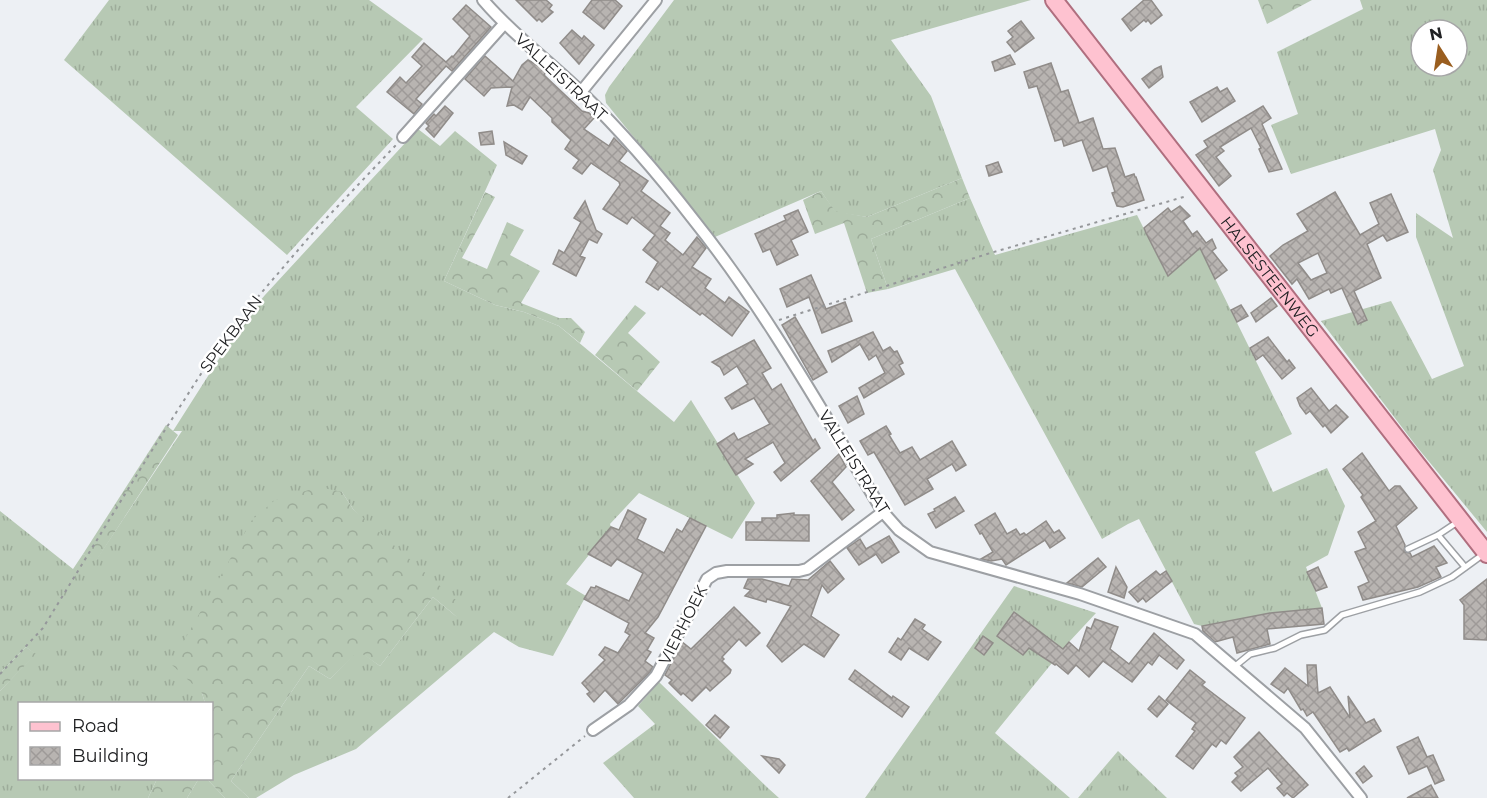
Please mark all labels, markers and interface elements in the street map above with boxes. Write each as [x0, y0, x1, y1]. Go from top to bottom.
north arrow [1409, 18, 1469, 78]
text: N [1428, 23, 1444, 44]
street label: VALLEISTRAAT [511, 30, 611, 125]
street label: HALSESTEENWEG [1217, 212, 1323, 341]
street label: SPEKBAAN [196, 292, 266, 376]
street label: VALLEISTRAAT [815, 407, 894, 518]
street label: VIERHOEK [655, 582, 711, 668]
legend [18, 702, 213, 780]
text: Road [72, 715, 119, 737]
text: Building [72, 745, 149, 767]

